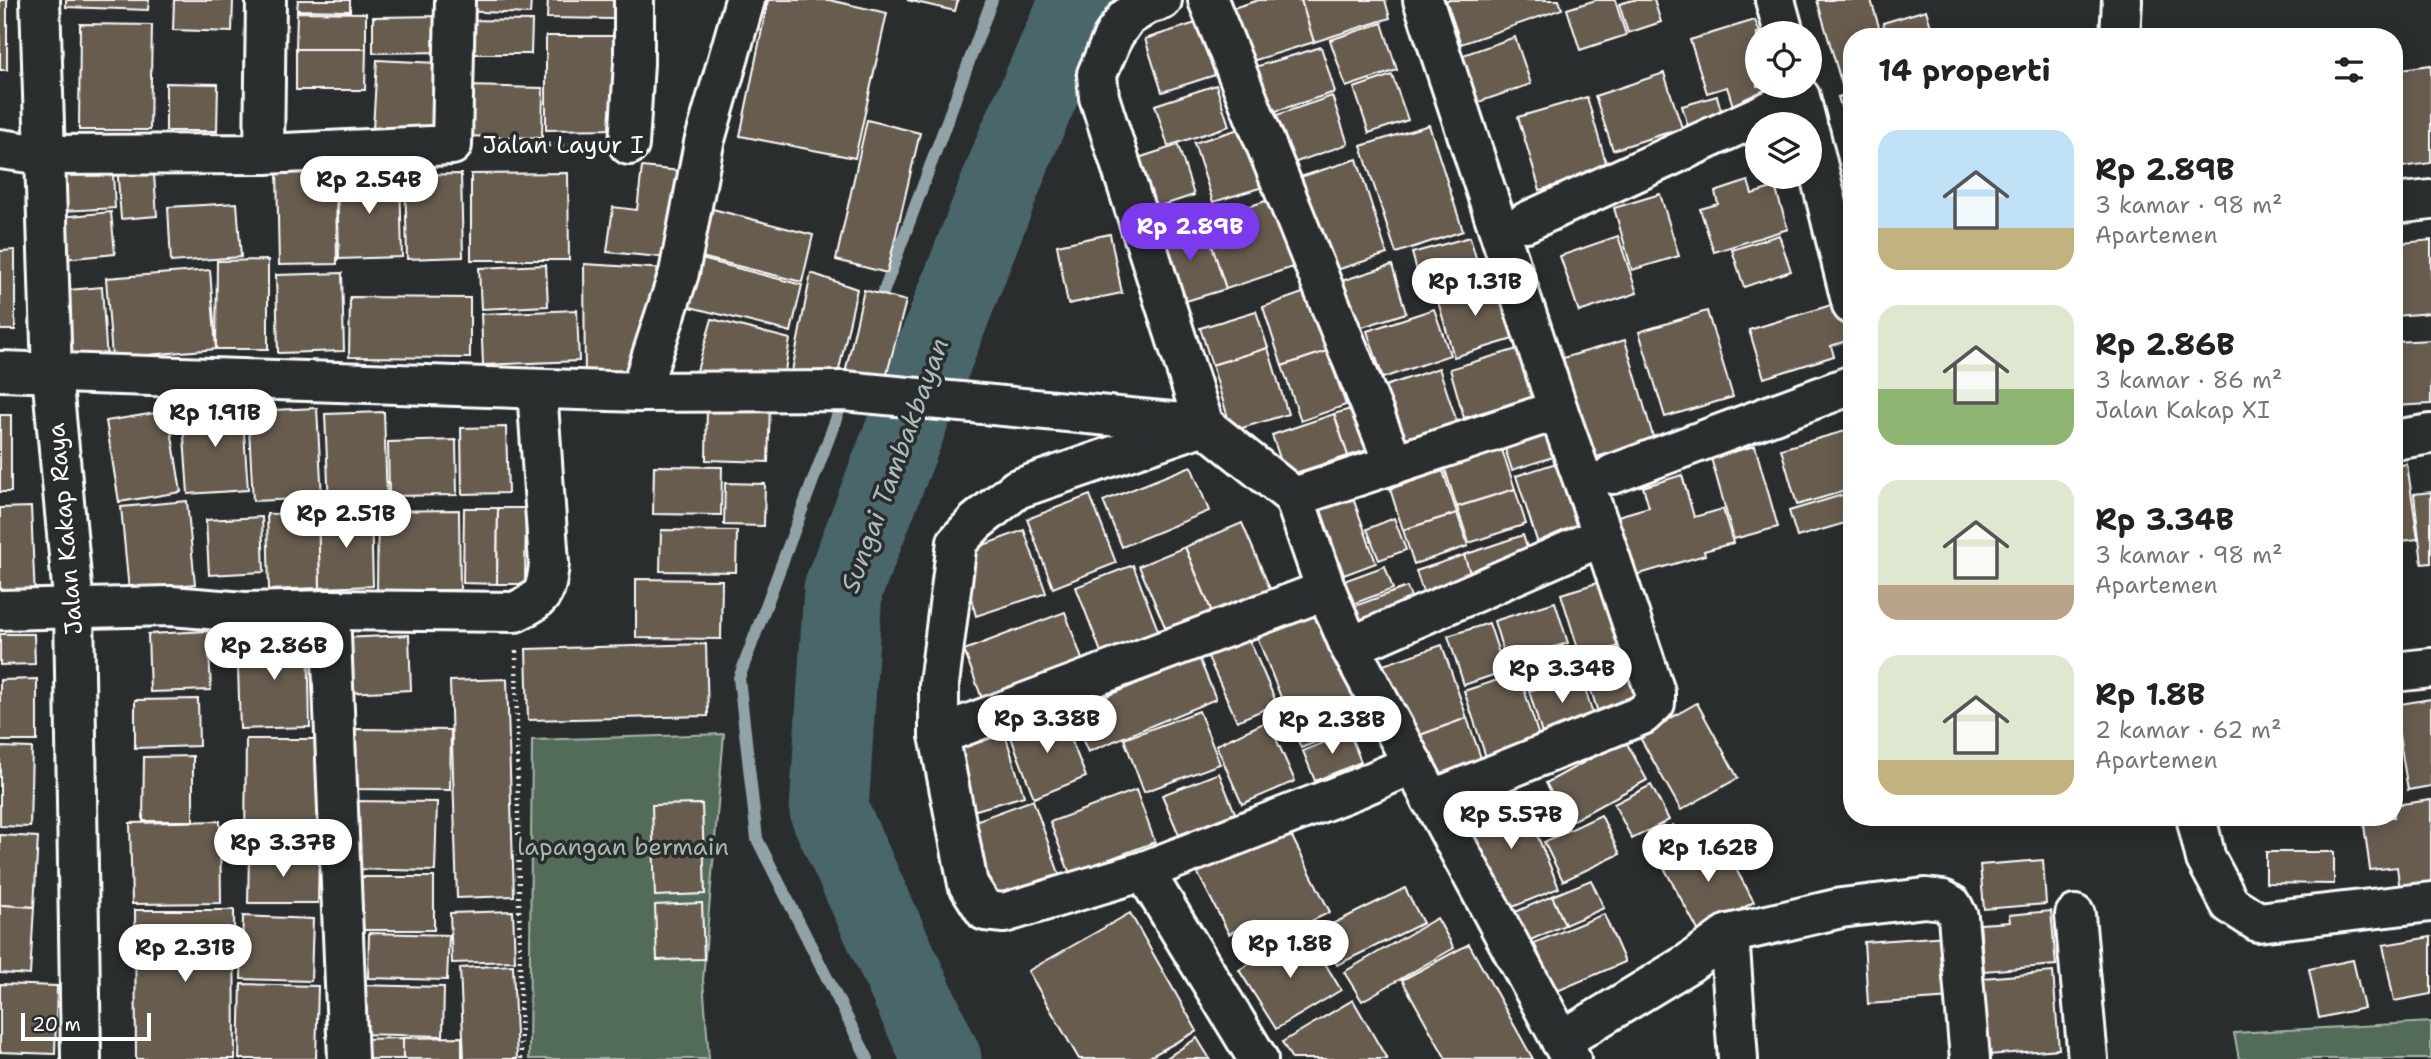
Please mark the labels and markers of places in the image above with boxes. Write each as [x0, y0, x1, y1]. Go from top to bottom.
pin: Rp 2.54B [297, 156, 441, 216]
pin: Rp 2.89B [1118, 204, 1262, 263]
pin: Rp 1.31B [1403, 258, 1547, 318]
pin: Rp 1.91B [143, 390, 287, 449]
pin: Rp 2.51B [274, 490, 418, 550]
pin: Rp 2.86B [202, 622, 346, 682]
pin: Rp 3.34B [1490, 646, 1634, 705]
pin: Rp 3.38B [975, 696, 1119, 755]
pin: Rp 2.38B [1260, 696, 1404, 756]
pin: Rp 5.57B [1439, 792, 1583, 851]
pin: Rp 3.37B [211, 820, 355, 879]
pin: Rp 1.62B [1636, 824, 1780, 884]
pin: Rp 1.8B [1225, 920, 1355, 980]
pin: Rp 2.31B [113, 925, 257, 984]

